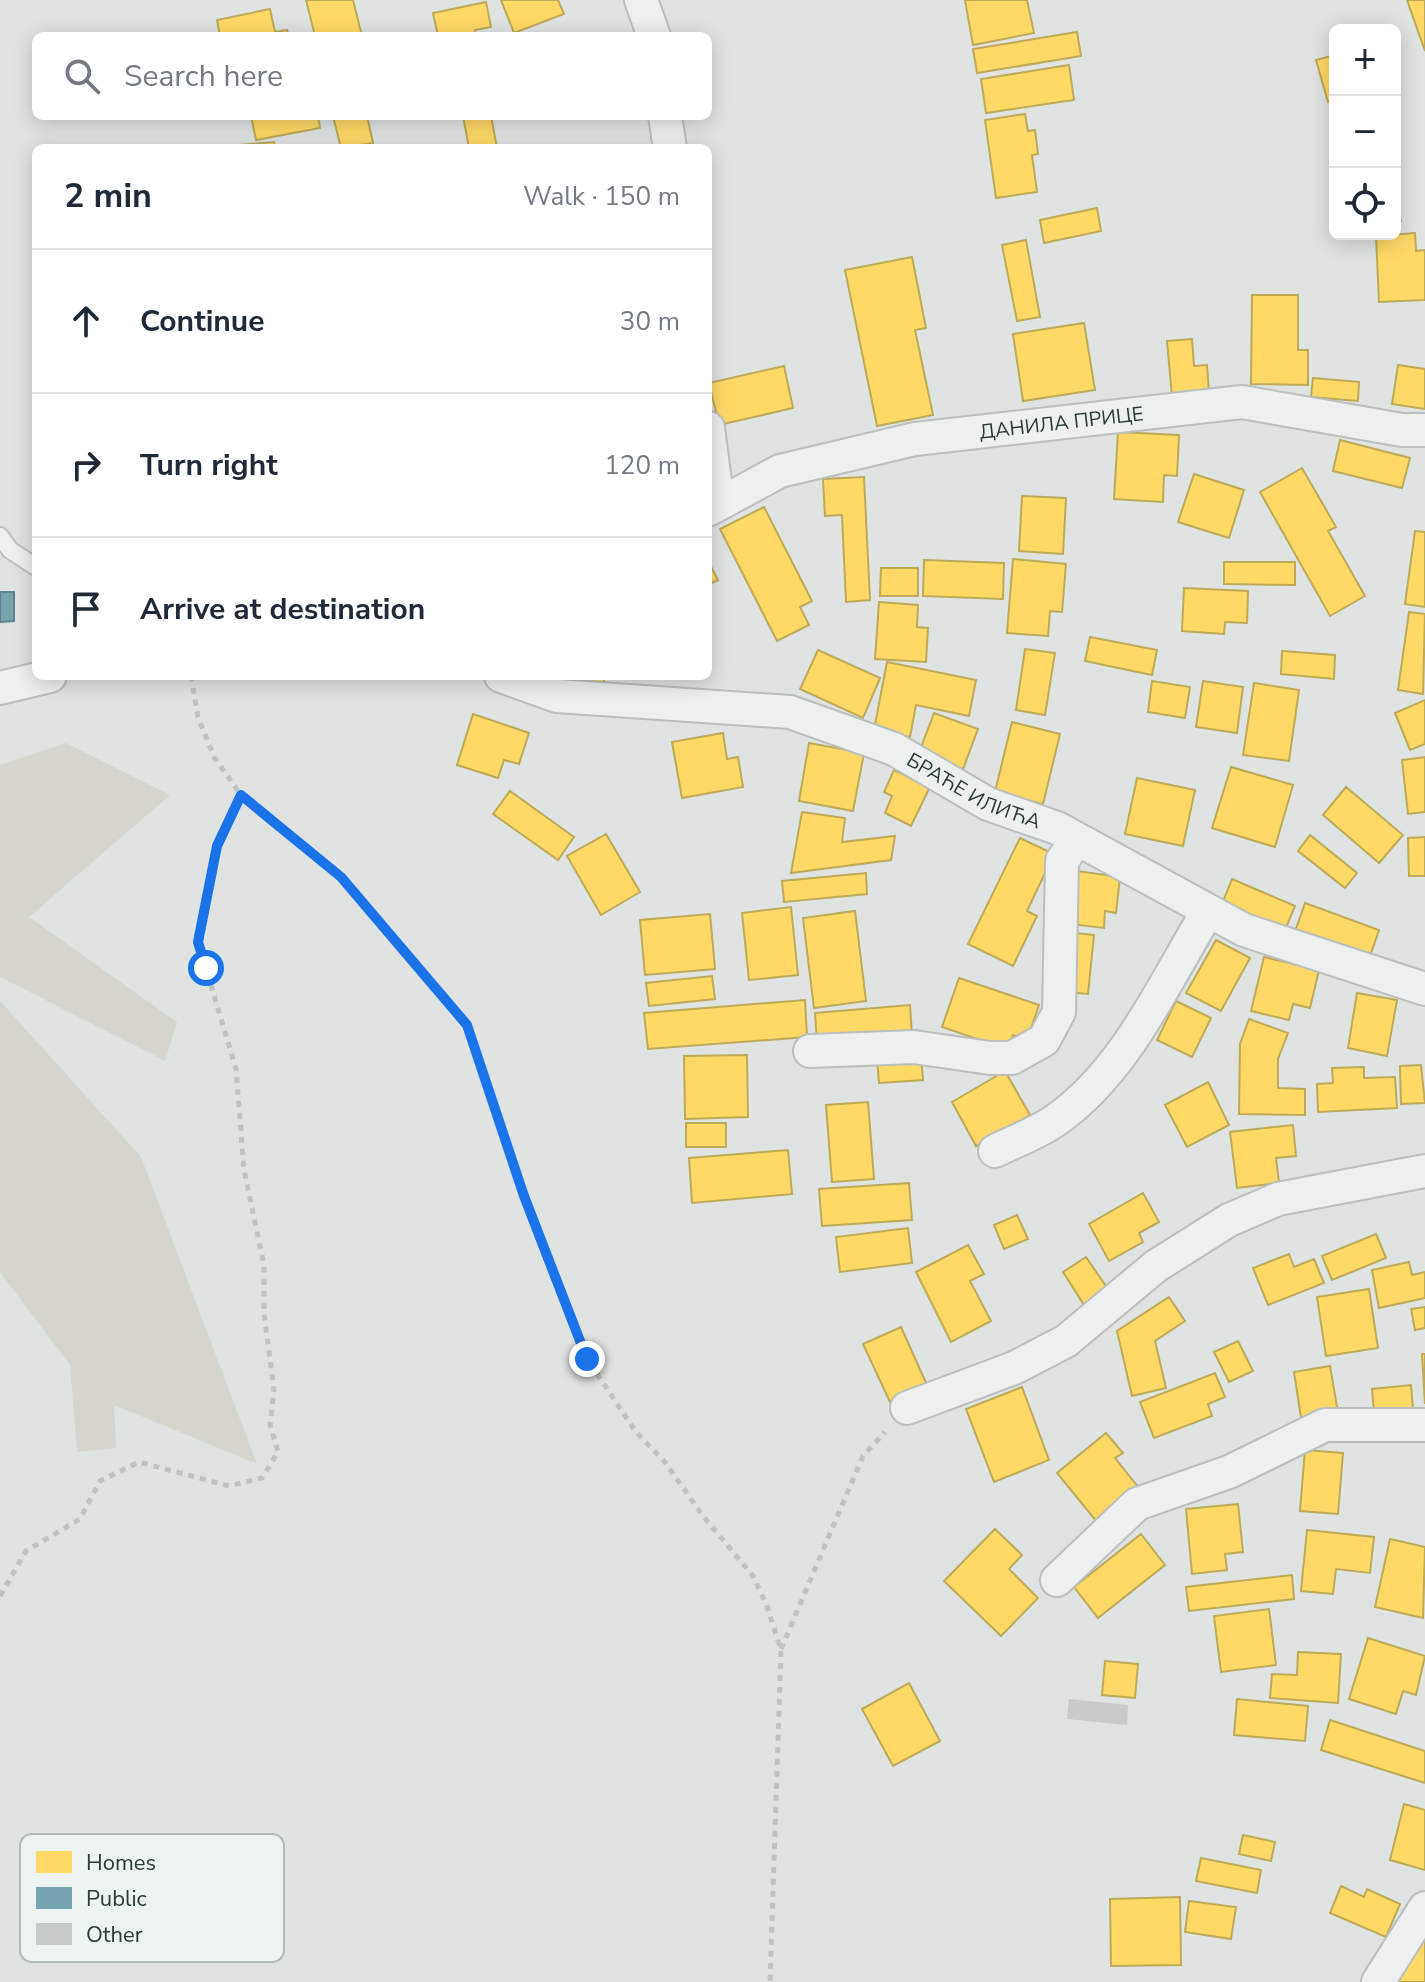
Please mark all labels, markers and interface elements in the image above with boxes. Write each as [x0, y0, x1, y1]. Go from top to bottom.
map controls [1329, 24, 1401, 240]
button: + [1329, 24, 1401, 96]
search box [32, 32, 712, 120]
icon: search [60, 54, 104, 98]
text: Search here [124, 56, 283, 97]
button: − [1329, 96, 1401, 168]
button: locate [1329, 168, 1401, 240]
text: 2 min [64, 173, 152, 219]
text: Walk · 150 m [523, 179, 680, 214]
icon: ahead [64, 299, 108, 343]
text: Continue [140, 301, 265, 342]
text: 30 m [620, 304, 680, 339]
street label: ДАНИЛА ПРИЦЕ [978, 400, 1145, 445]
icon: right [64, 443, 108, 487]
text: Turn right [140, 445, 278, 486]
text: 120 m [604, 448, 680, 483]
icon: arrive [64, 587, 108, 631]
text: Arrive at destination [140, 589, 425, 630]
street label: БРАЋЕ ИЛИЋА [902, 746, 1045, 835]
route start [188, 950, 224, 986]
route end [569, 1341, 605, 1377]
legend [20, 1834, 284, 1962]
text: Homes [86, 1848, 156, 1878]
text: Public [86, 1884, 147, 1914]
text: Other [86, 1920, 143, 1950]

